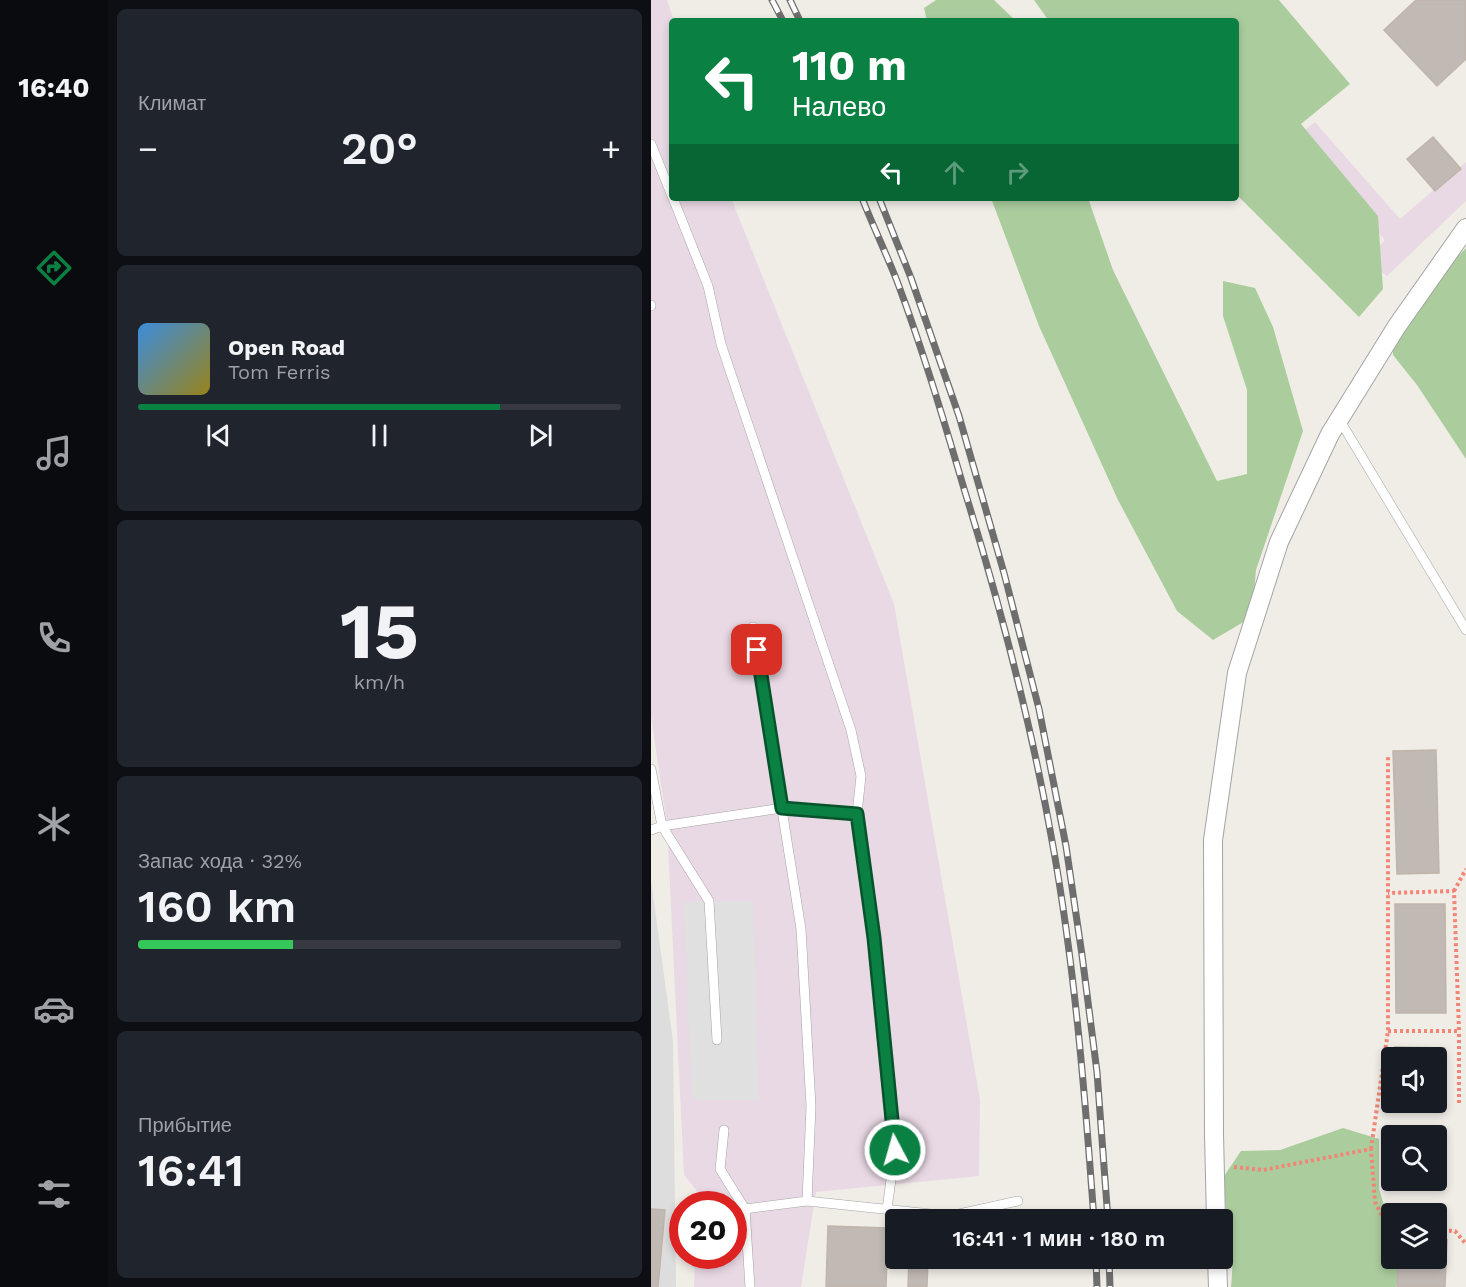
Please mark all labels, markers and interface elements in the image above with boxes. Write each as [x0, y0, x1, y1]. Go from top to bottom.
text: 110 m [792, 41, 907, 90]
icon: left [693, 42, 771, 120]
text: 16:40 [18, 72, 90, 104]
text: Климат [138, 91, 206, 115]
text: Налево [792, 91, 886, 123]
text: 20° [341, 122, 418, 175]
text: − [138, 129, 158, 168]
text: + [601, 129, 621, 168]
icon: left [875, 156, 908, 189]
icon: ahead [938, 156, 971, 189]
icon: right [1001, 156, 1034, 189]
icon: directions [33, 247, 75, 289]
text: Open Road [228, 335, 345, 360]
text: Tom Ferris [228, 360, 331, 384]
icon: previous [202, 419, 235, 452]
icon: pause [363, 419, 396, 452]
icon: next [524, 419, 557, 452]
icon: music [33, 432, 75, 474]
text: 15 [340, 585, 419, 677]
icon: phone [33, 617, 75, 659]
pin [731, 624, 782, 675]
icon: arrive [740, 633, 773, 666]
text: km/h [354, 670, 405, 694]
icon: climate [33, 803, 75, 845]
text: Запас хода · 32% [138, 849, 302, 873]
text: 160 km [138, 880, 296, 933]
icon: car [33, 988, 75, 1030]
map controls [1381, 1047, 1447, 1269]
button: sound [1381, 1047, 1447, 1113]
text: Прибытие [138, 1113, 232, 1137]
position arrow [863, 1118, 927, 1182]
button: search [1381, 1125, 1447, 1191]
text: 16:41 [138, 1144, 244, 1197]
icon: filters [33, 1173, 75, 1215]
speed limit sign: 20 [669, 1191, 747, 1269]
button: layers [1381, 1203, 1447, 1269]
text: 16:41 · 1 мин · 180 m [953, 1226, 1165, 1251]

